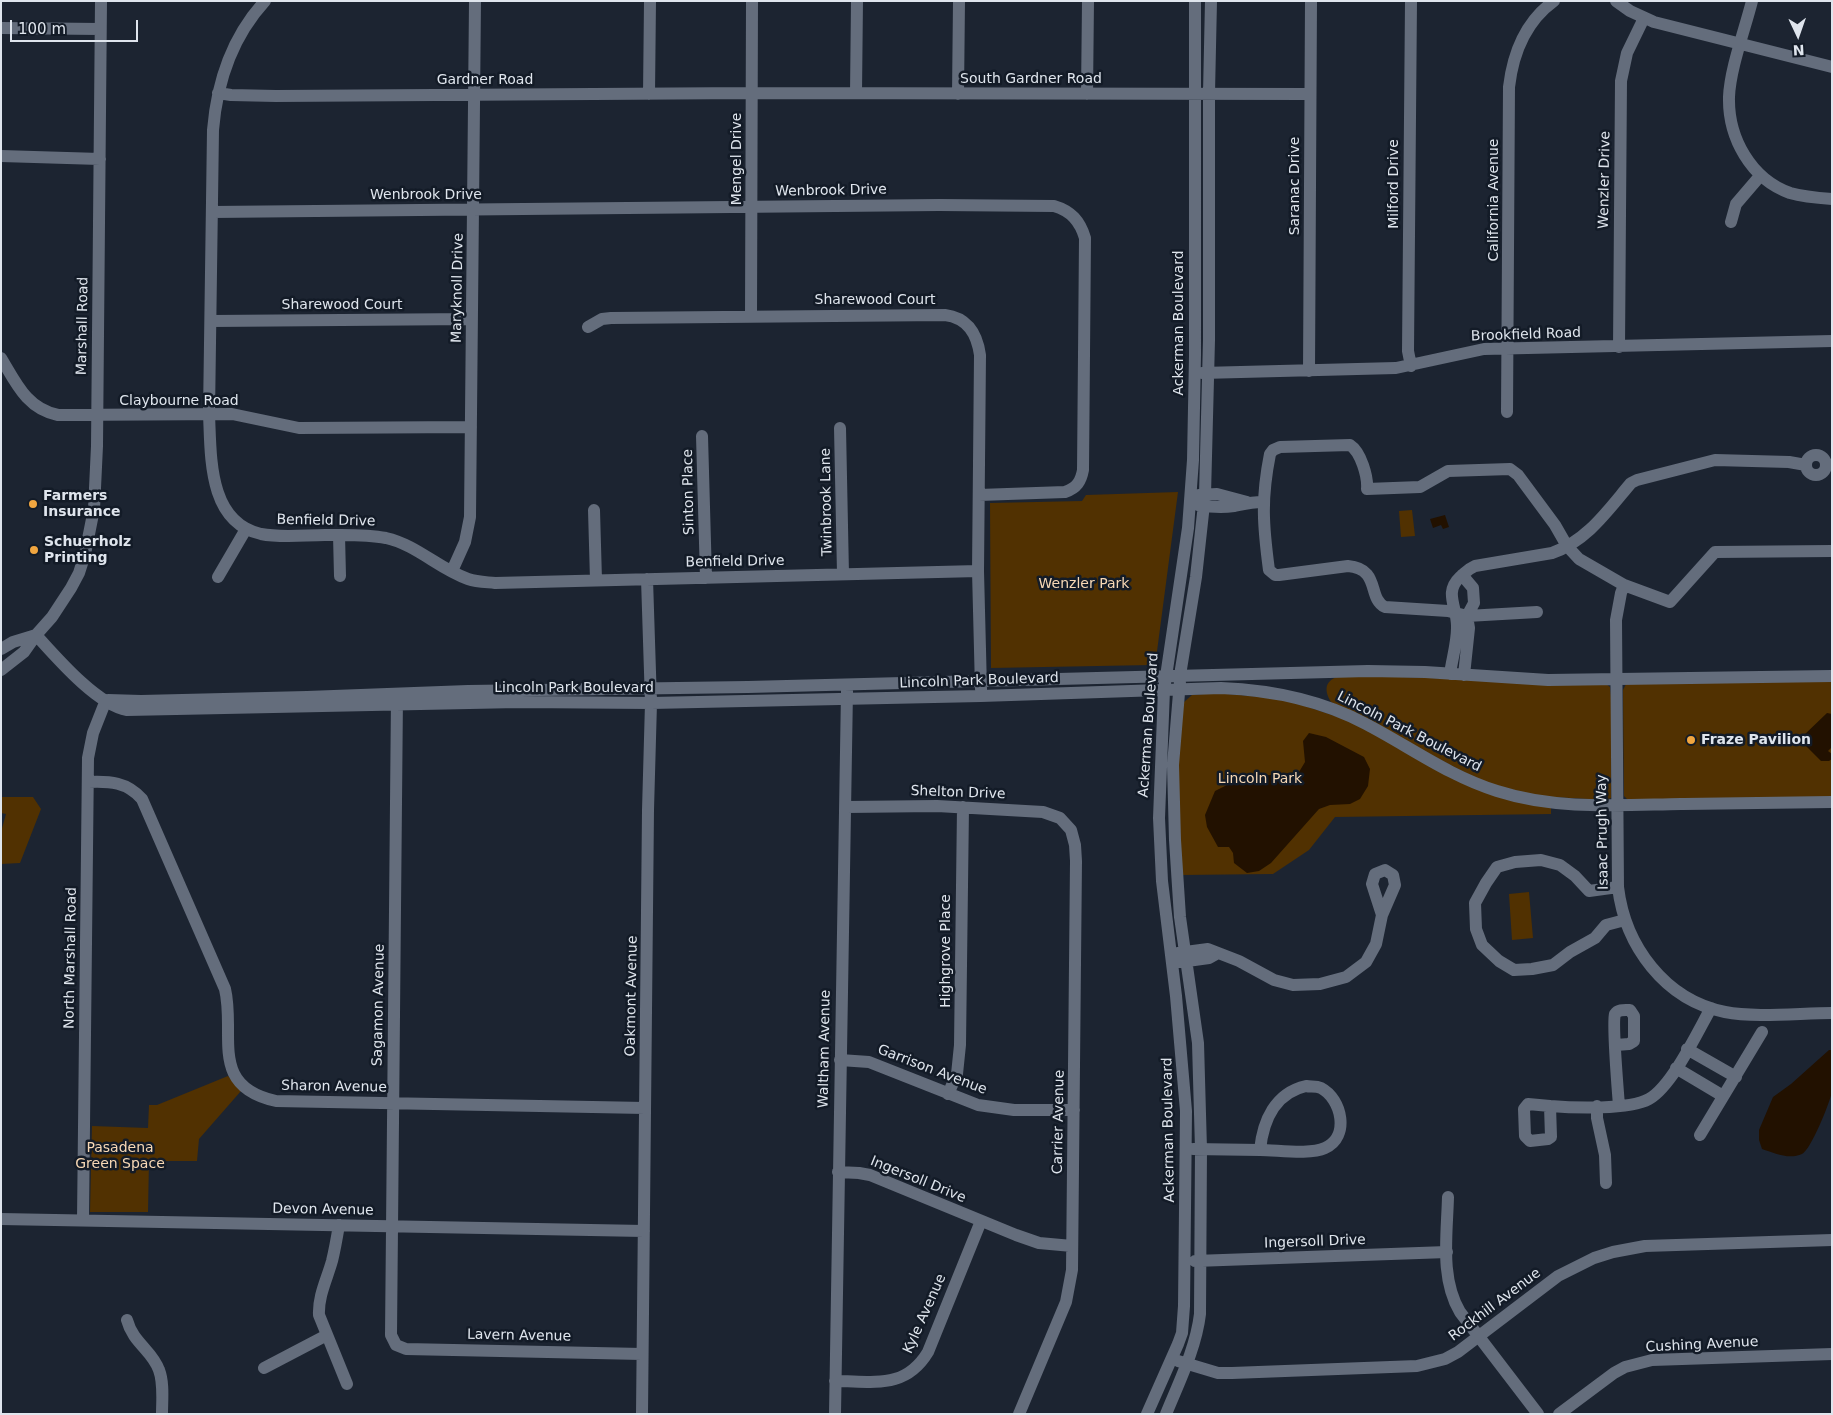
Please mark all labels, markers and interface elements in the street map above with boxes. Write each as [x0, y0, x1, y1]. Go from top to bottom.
scale bar [12, 10, 140, 42]
north arrow [1773, 10, 1823, 60]
text: 100 m [18, 20, 66, 38]
text: N [1793, 42, 1805, 58]
street label: South Gardner Road [960, 71, 1102, 87]
street label: Gardner Road [437, 72, 533, 88]
street label: Mengel Drive [729, 113, 745, 205]
street label: Wenzler Drive [1596, 131, 1614, 229]
street label: Saranac Drive [1287, 137, 1303, 235]
street label: Milford Drive [1386, 139, 1402, 229]
street label: California Avenue [1486, 139, 1502, 261]
street label: Wenbrook Drive [775, 182, 887, 200]
street label: Wenbrook Drive [370, 187, 482, 203]
street label: Maryknoll Drive [449, 233, 467, 343]
street label: Ackerman Boulevard [1171, 250, 1187, 396]
street label: Marshall Road [74, 277, 92, 375]
street label: Sharewood Court [815, 292, 935, 308]
street label: Sharewood Court [282, 297, 402, 313]
street label: Brookfield Road [1471, 325, 1581, 345]
street label: Claybourne Road [119, 393, 239, 409]
street label: Twinbrook Lane [818, 448, 836, 556]
street label: Sinton Place [680, 449, 698, 535]
place label: Farmers Insurance [43, 488, 121, 520]
marker: Farmers Insurance [27, 498, 39, 510]
street label: Benfield Drive [276, 512, 376, 530]
place label: Schuerholz Printing [44, 534, 131, 566]
marker: Schuerholz Printing [28, 544, 40, 556]
street label: Benfield Drive [685, 553, 785, 571]
park label: Wenzler Park [1039, 576, 1129, 592]
street label: Ackerman Boulevard [1136, 652, 1162, 798]
street label: Lincoln Park Boulevard [899, 670, 1059, 692]
street label: Lincoln Park Boulevard [494, 680, 654, 696]
street label: Lincoln Park Boulevard [1334, 688, 1484, 776]
place label: Fraze Pavilion [1701, 732, 1811, 748]
marker: Fraze Pavilion [1685, 734, 1697, 746]
park label: Lincoln Park [1218, 771, 1302, 787]
street label: Isaac Prugh Way [1594, 774, 1612, 890]
street label: Shelton Drive [910, 783, 1006, 803]
street label: North Marshall Road [61, 887, 81, 1029]
street label: Highgrove Place [938, 894, 954, 1008]
street label: Oakmont Avenue [623, 935, 641, 1057]
street label: Sagamon Avenue [370, 944, 388, 1066]
street label: Waltham Avenue [816, 990, 834, 1108]
street label: Garrison Avenue [875, 1041, 989, 1099]
street label: Ackerman Boulevard [1159, 1057, 1179, 1203]
street label: Carrier Avenue [1050, 1070, 1068, 1174]
street label: Sharon Avenue [281, 1078, 387, 1096]
park label: Pasadena Green Space [75, 1140, 165, 1172]
street label: Ingersoll Drive [868, 1153, 968, 1207]
street label: Devon Avenue [272, 1201, 374, 1219]
street label: Ingersoll Drive [1264, 1232, 1366, 1252]
street label: Rockhill Avenue [1446, 1265, 1544, 1345]
street label: Kyle Avenue [900, 1272, 950, 1356]
street label: Lavern Avenue [467, 1327, 571, 1345]
street label: Cushing Avenue [1645, 1334, 1759, 1356]

